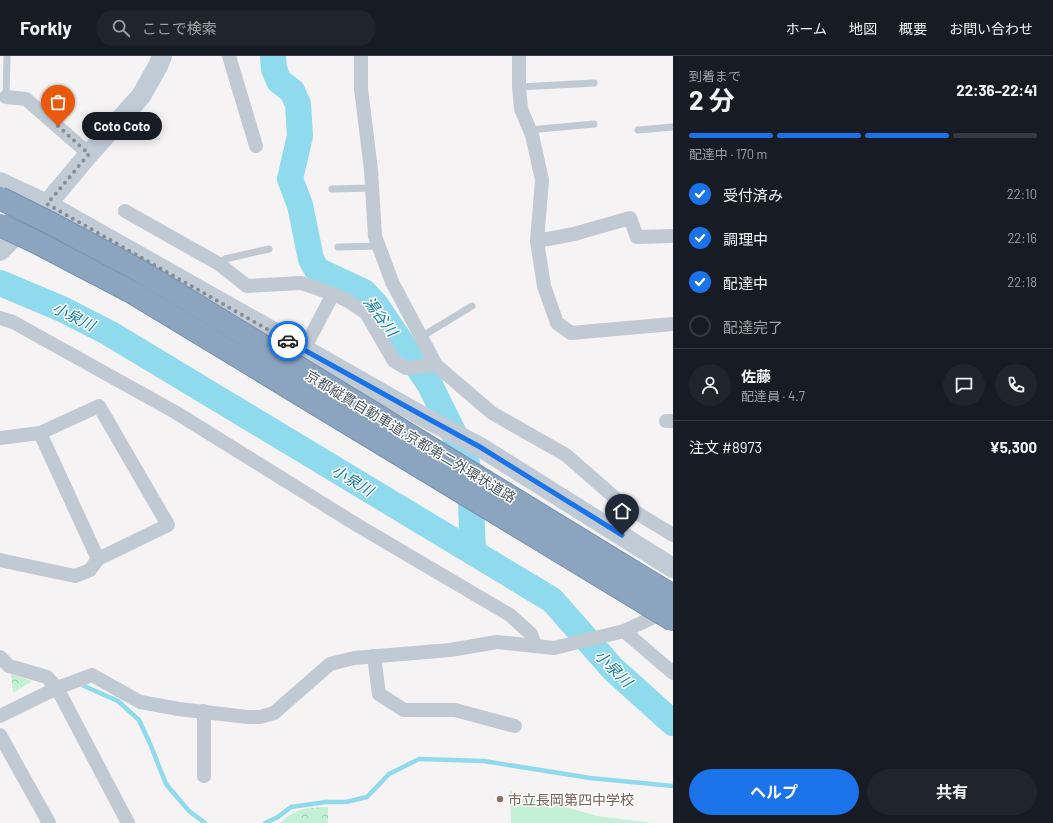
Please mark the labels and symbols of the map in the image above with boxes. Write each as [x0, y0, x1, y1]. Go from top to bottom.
pin [41, 85, 75, 126]
callout: Coto Coto [82, 112, 162, 140]
water label: 湯谷川 [360, 293, 403, 341]
water label: 小泉川 [50, 298, 100, 335]
courier [268, 321, 308, 361]
street label: 京都縦貫自動車道;京都第二外環状道路 [303, 366, 519, 506]
water label: 小泉川 [329, 461, 379, 500]
pin [605, 494, 639, 535]
water label: 小泉川 [592, 646, 638, 692]
place label: 市立長岡第四中学校 [508, 791, 634, 808]
marker: 市立長岡第四中学校 [495, 794, 505, 804]

